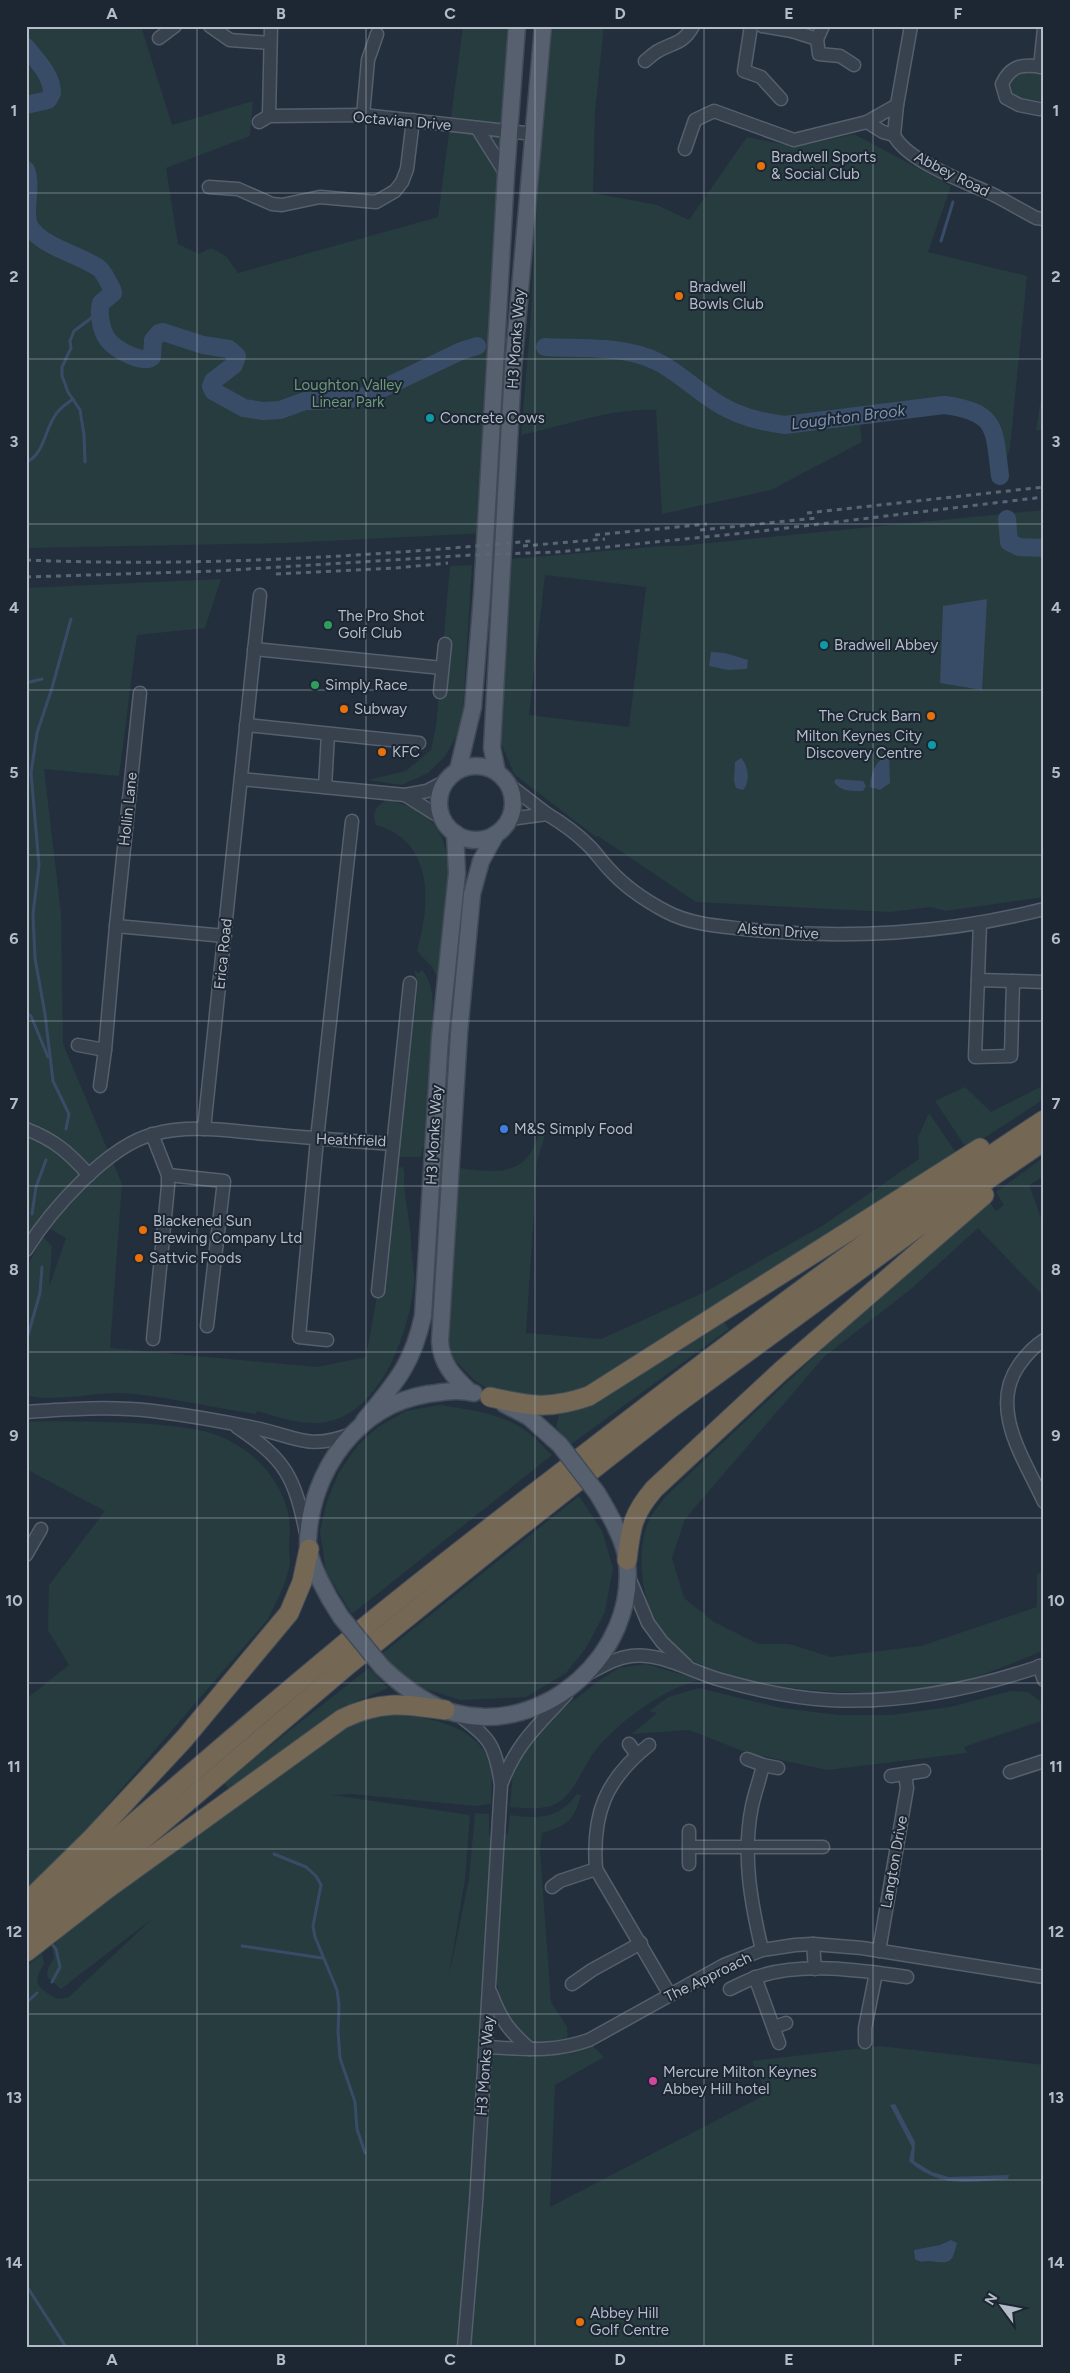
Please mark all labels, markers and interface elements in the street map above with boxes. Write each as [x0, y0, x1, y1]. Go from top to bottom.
text: A [106, 4, 118, 23]
text: B [276, 4, 286, 23]
text: C [444, 4, 456, 23]
text: D [614, 4, 626, 23]
text: E [784, 4, 794, 23]
text: F [954, 4, 963, 23]
text: 1 [11, 101, 17, 120]
text: 1 [1053, 101, 1059, 120]
street label: Octavian Drive [352, 108, 452, 134]
street label: Abbey Road [911, 147, 993, 201]
place label: Bradwell Sports & Social Club [771, 148, 876, 183]
marker: Bradwell Sports & Social Club [755, 160, 767, 172]
text: 2 [9, 267, 19, 286]
text: 2 [1051, 267, 1061, 286]
place label: Bradwell Bowls Club [689, 278, 764, 313]
street label: H3 Monks Way [504, 288, 528, 390]
marker: Bradwell Bowls Club [673, 290, 685, 302]
park label: Loughton Valley Linear Park [294, 376, 402, 411]
water label: Loughton Brook [790, 400, 907, 433]
place label: Concrete Cows [440, 409, 545, 427]
marker: Concrete Cows [424, 412, 436, 424]
text: 3 [10, 432, 19, 451]
text: 3 [1052, 432, 1061, 451]
text: 4 [9, 598, 19, 617]
text: 4 [1051, 598, 1061, 617]
place label: The Pro Shot Golf Club [338, 607, 425, 642]
marker: The Pro Shot Golf Club [322, 619, 334, 631]
place label: Bradwell Abbey [834, 636, 938, 654]
marker: Bradwell Abbey [818, 639, 830, 651]
place label: Simply Race [325, 676, 408, 694]
marker: Simply Race [309, 679, 321, 691]
place label: Subway [354, 700, 407, 718]
marker: Subway [338, 703, 350, 715]
place label: The Cruck Barn [819, 707, 921, 725]
marker: The Cruck Barn [925, 710, 937, 722]
place label: Milton Keynes City Discovery Centre [796, 727, 922, 762]
marker: Milton Keynes City Discovery Centre [926, 739, 938, 751]
place label: KFC [392, 743, 420, 761]
marker: KFC [376, 746, 388, 758]
text: 5 [9, 763, 19, 782]
text: 5 [1051, 763, 1061, 782]
street label: Hollin Lane [115, 771, 141, 847]
street label: Erica Road [210, 918, 236, 990]
street label: Alston Drive [737, 919, 819, 943]
text: 6 [9, 929, 19, 948]
text: 6 [1051, 929, 1061, 948]
street label: H3 Monks Way [422, 1084, 446, 1185]
text: 7 [10, 1094, 19, 1113]
text: 7 [1052, 1094, 1061, 1113]
place label: M&S Simply Food [514, 1120, 633, 1138]
marker: M&S Simply Food [498, 1123, 510, 1135]
street label: Heathfield [315, 1130, 387, 1150]
place label: Blackened Sun Brewing Company Ltd [153, 1212, 302, 1247]
marker: Blackened Sun Brewing Company Ltd [137, 1224, 149, 1236]
place label: Sattvic Foods [149, 1249, 242, 1267]
marker: Sattvic Foods [133, 1252, 145, 1264]
text: 8 [9, 1260, 19, 1279]
text: 8 [1051, 1260, 1061, 1279]
text: 9 [9, 1426, 19, 1445]
text: 9 [1051, 1426, 1061, 1445]
text: 10 [5, 1591, 23, 1610]
text: 10 [1047, 1591, 1065, 1610]
text: 11 [7, 1757, 21, 1776]
text: 11 [1049, 1757, 1063, 1776]
street label: Langton Drive [877, 1814, 911, 1910]
text: 12 [6, 1922, 22, 1941]
text: 12 [1048, 1922, 1064, 1941]
street label: The Approach [662, 1948, 754, 2006]
street label: H3 Monks Way [473, 2015, 497, 2117]
place label: Mercure Milton Keynes Abbey Hill hotel [663, 2063, 817, 2098]
marker: Mercure Milton Keynes Abbey Hill hotel [647, 2075, 659, 2087]
text: 13 [6, 2088, 22, 2107]
text: 13 [1048, 2088, 1064, 2107]
text: 14 [6, 2253, 22, 2272]
text: 14 [1048, 2253, 1064, 2272]
north arrow [978, 2280, 1028, 2330]
text: N [981, 2290, 1001, 2308]
place label: Abbey Hill Golf Centre [590, 2304, 669, 2339]
marker: Abbey Hill Golf Centre [574, 2316, 586, 2328]
text: A [106, 2350, 118, 2369]
text: B [276, 2350, 286, 2369]
text: C [444, 2350, 456, 2369]
text: D [614, 2350, 626, 2369]
text: E [784, 2350, 794, 2369]
text: F [954, 2350, 963, 2369]

